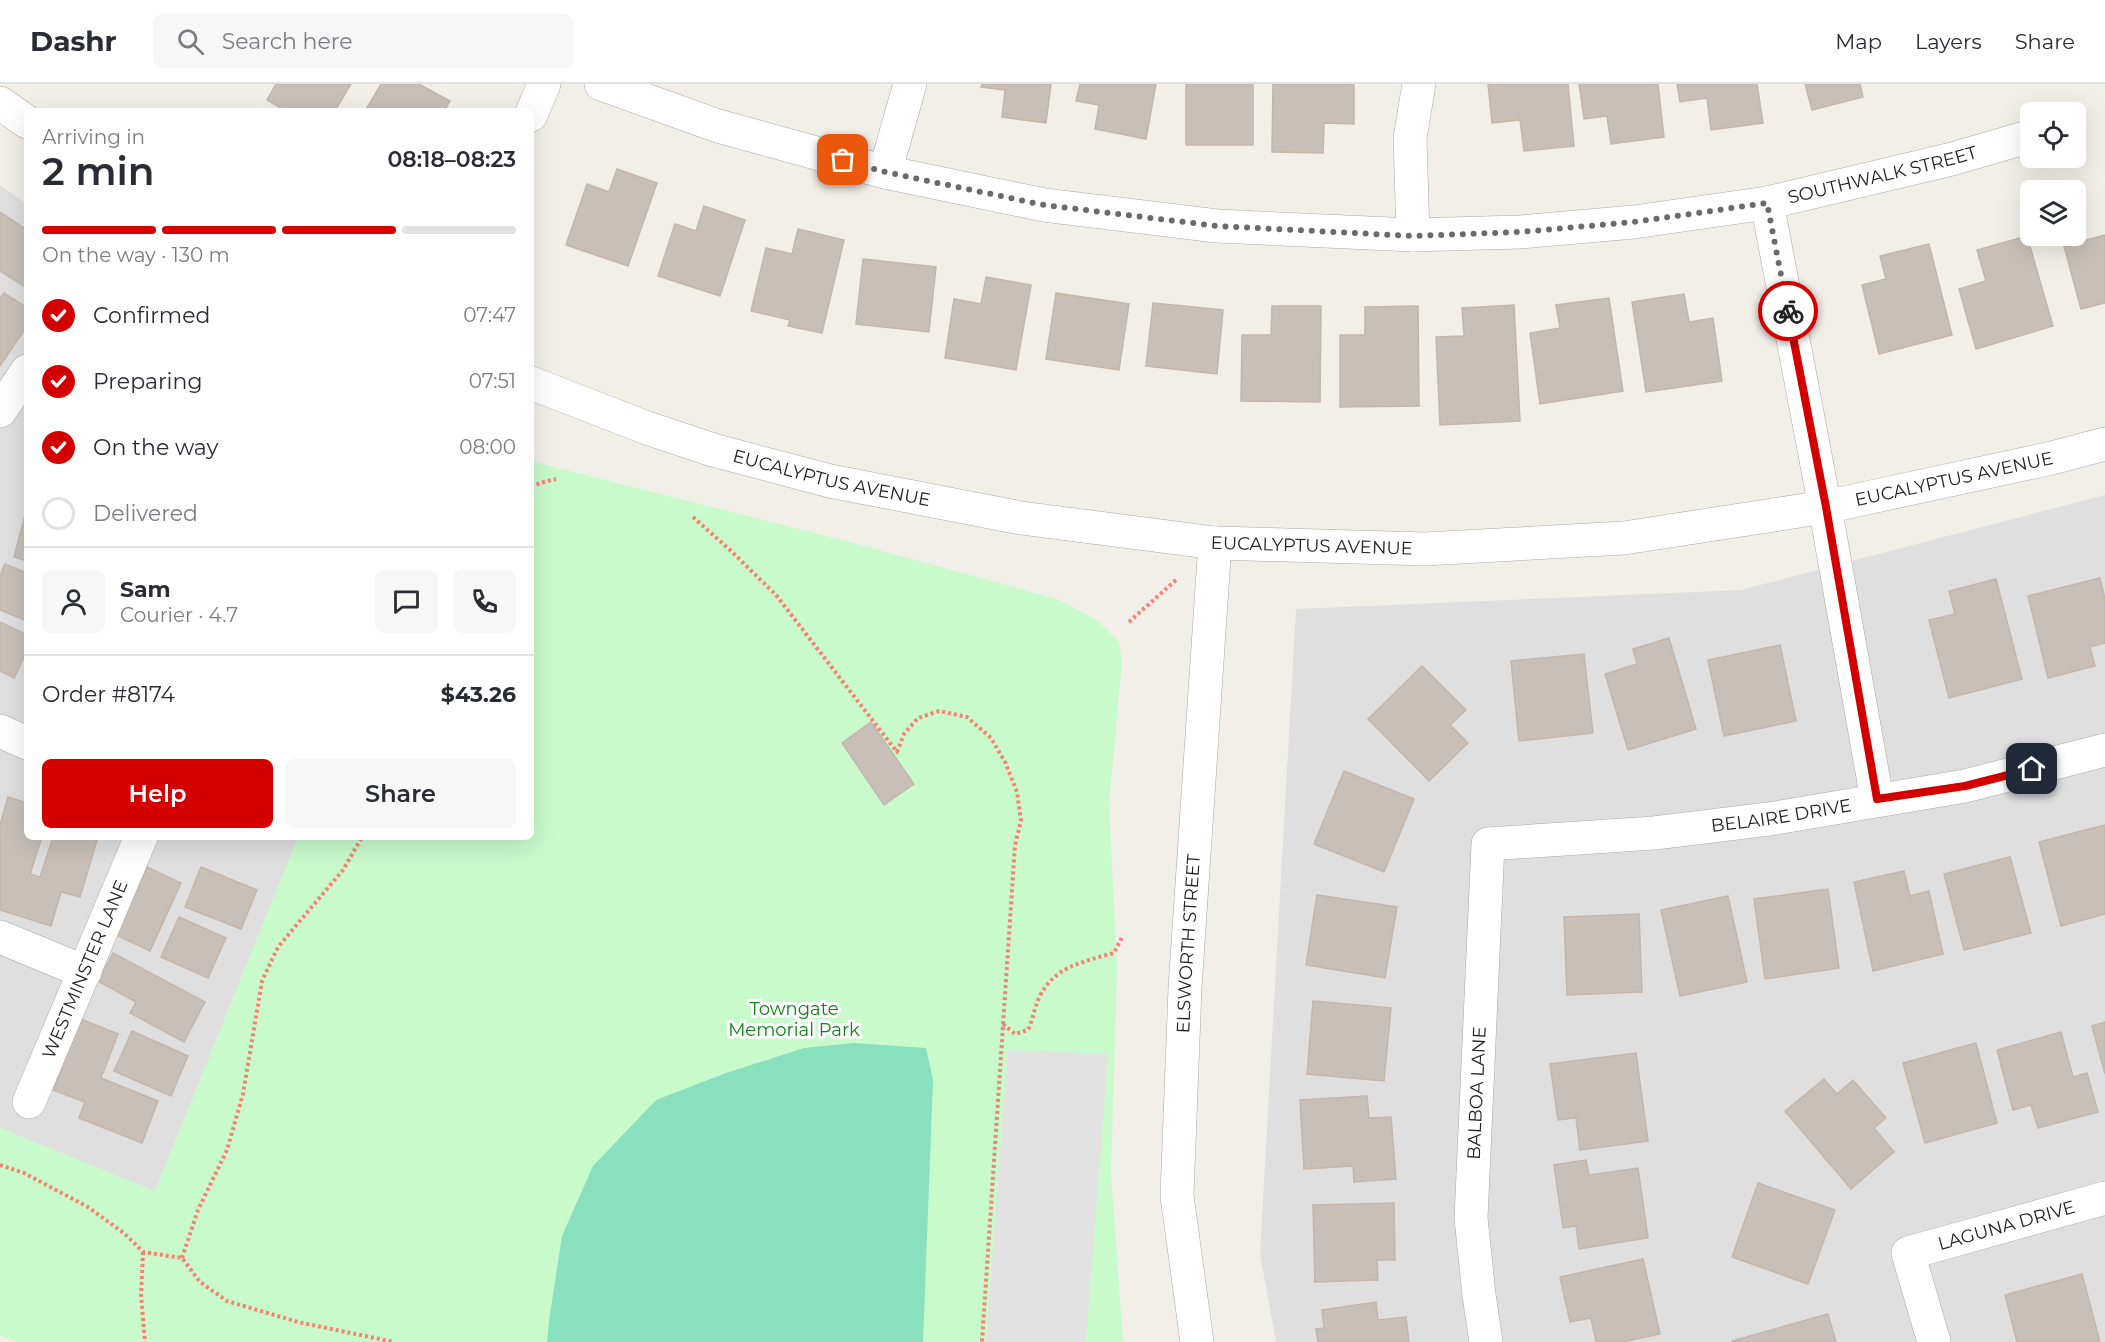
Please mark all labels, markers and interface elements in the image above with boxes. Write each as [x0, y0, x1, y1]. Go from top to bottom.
search box [153, 14, 573, 68]
text: Dashr [30, 24, 117, 58]
icon: search [174, 25, 207, 58]
text: Search here [222, 28, 353, 55]
text: Map [1835, 29, 1882, 54]
text: Layers [1915, 29, 1982, 54]
text: Share [2015, 29, 2075, 54]
map controls [2020, 102, 2086, 246]
button: locate [2020, 102, 2086, 168]
text: Arriving in [42, 125, 145, 149]
pin [817, 134, 868, 185]
street label: SOUTHWALK STREET [1786, 141, 1980, 209]
icon: bag [826, 143, 859, 176]
text: 08:18–08:23 [388, 146, 516, 173]
text: 2 min [42, 147, 155, 195]
button: layers [2020, 180, 2086, 246]
text: On the way · 130 m [42, 243, 230, 267]
courier [1758, 281, 1818, 341]
icon: bike [1772, 295, 1805, 328]
icon: check [42, 299, 75, 332]
text: Confirmed [93, 302, 210, 329]
text: 07:47 [463, 303, 516, 327]
icon: check [42, 365, 75, 398]
text: Preparing [93, 368, 202, 395]
text: 07:51 [469, 369, 516, 393]
icon: check [42, 431, 75, 464]
text: On the way [93, 434, 218, 461]
text: 08:00 [459, 435, 516, 459]
street label: EUCALYPTUS AVENUE [730, 445, 932, 511]
street label: EUCALYPTUS AVENUE [1853, 447, 2055, 511]
text: Delivered [93, 500, 198, 527]
street label: EUCALYPTUS AVENUE [1210, 532, 1413, 560]
button: person [42, 570, 105, 633]
button: chat [375, 570, 438, 633]
button: phone [453, 570, 516, 633]
text: Sam [120, 576, 171, 603]
text: Courier · 4.7 [120, 603, 238, 627]
text: Order #8174 [42, 681, 175, 708]
text: $43.26 [441, 681, 516, 708]
pin [2006, 743, 2057, 794]
icon: home [2015, 752, 2048, 785]
button: Help [42, 759, 273, 828]
button: Share [285, 759, 516, 828]
street label: BELAIRE DRIVE [1710, 794, 1853, 837]
street label: ELSWORTH STREET [1172, 853, 1205, 1034]
street label: WESTMINSTER LANE [38, 877, 132, 1062]
park label: Towngate Memorial Park [728, 998, 860, 1041]
street label: BALBOA LANE [1463, 1026, 1491, 1160]
street label: LAGUNA DRIVE [1936, 1196, 2077, 1255]

